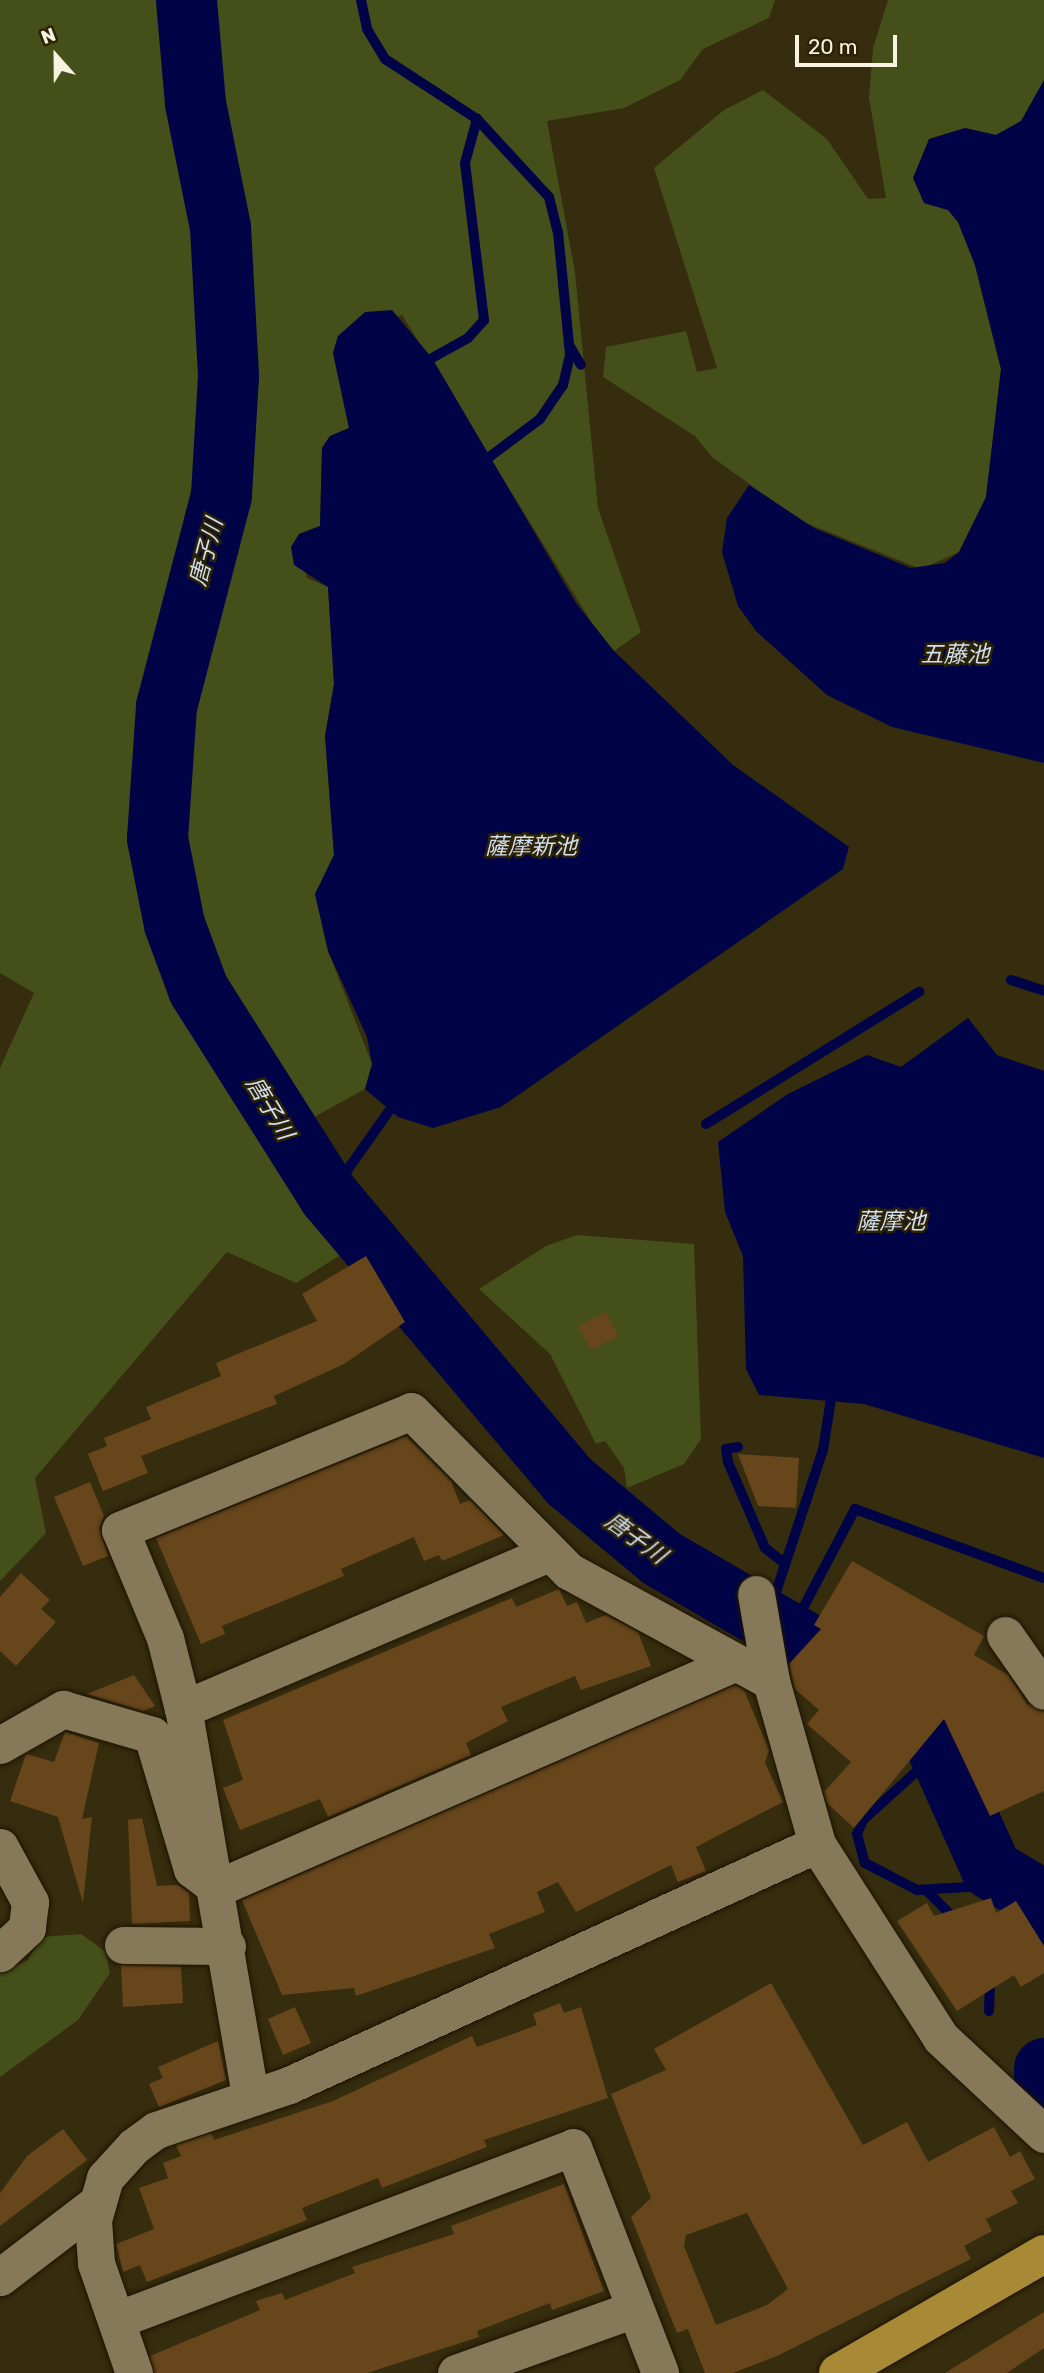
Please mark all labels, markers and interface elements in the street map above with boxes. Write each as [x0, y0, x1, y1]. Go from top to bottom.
north arrow [21, 21, 91, 91]
scale bar [799, 21, 900, 65]
text: N [38, 23, 59, 49]
text: 20 m [808, 34, 857, 59]
water label: 唐子川 [184, 515, 228, 589]
water label: 五藤池 [921, 640, 989, 668]
water label: 薩摩新池 [485, 832, 577, 860]
water label: 唐子川 [240, 1071, 300, 1145]
water label: 薩摩池 [857, 1207, 925, 1235]
water label: 唐子川 [600, 1507, 672, 1569]

